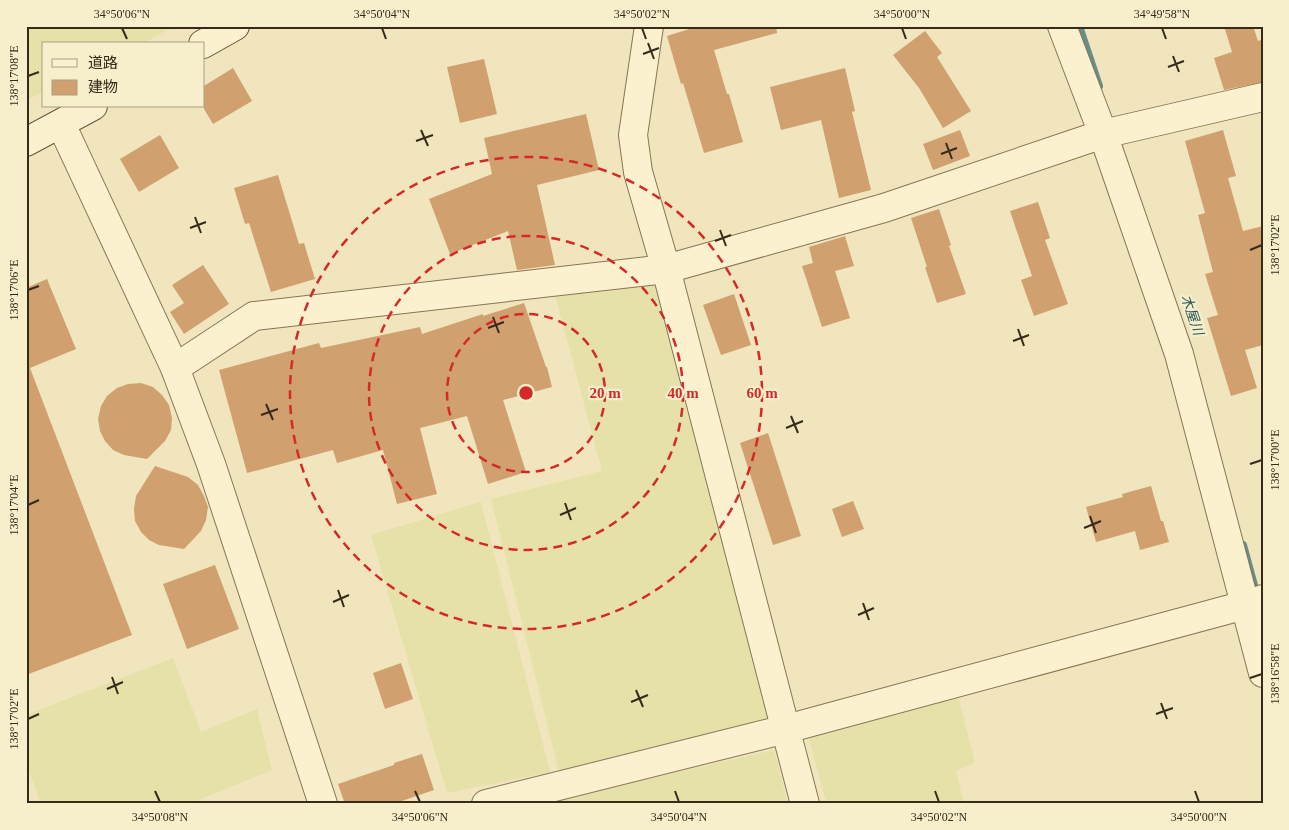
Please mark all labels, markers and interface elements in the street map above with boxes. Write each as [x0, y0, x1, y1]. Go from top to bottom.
text: 34°50'06"N [94, 7, 151, 21]
text: 34°50'04"N [354, 7, 411, 21]
text: 34°50'02"N [614, 7, 671, 21]
text: 34°50'00"N [874, 7, 931, 21]
text: 34°49'58"N [1134, 7, 1191, 21]
legend [42, 42, 205, 108]
text: 138°17'08"E [7, 45, 21, 107]
text: 道路 [88, 55, 118, 71]
text: 建物 [88, 79, 118, 95]
text: 138°17'02"E [1268, 214, 1282, 276]
text: 138°17'06"E [7, 259, 21, 321]
water label: 木屋川 [1178, 293, 1207, 339]
centre of rings [517, 384, 535, 402]
text: 20 m [589, 385, 621, 401]
text: 40 m [667, 385, 699, 401]
text: 60 m [746, 385, 778, 401]
text: 138°17'00"E [1268, 429, 1282, 491]
text: 138°17'04"E [7, 474, 21, 536]
text: 138°16'58"E [1268, 643, 1282, 705]
text: 138°17'02"E [7, 688, 21, 750]
text: 34°50'08"N [132, 810, 189, 824]
text: 34°50'06"N [392, 810, 449, 824]
text: 34°50'04"N [651, 810, 708, 824]
text: 34°50'02"N [911, 810, 968, 824]
text: 34°50'00"N [1171, 810, 1228, 824]

